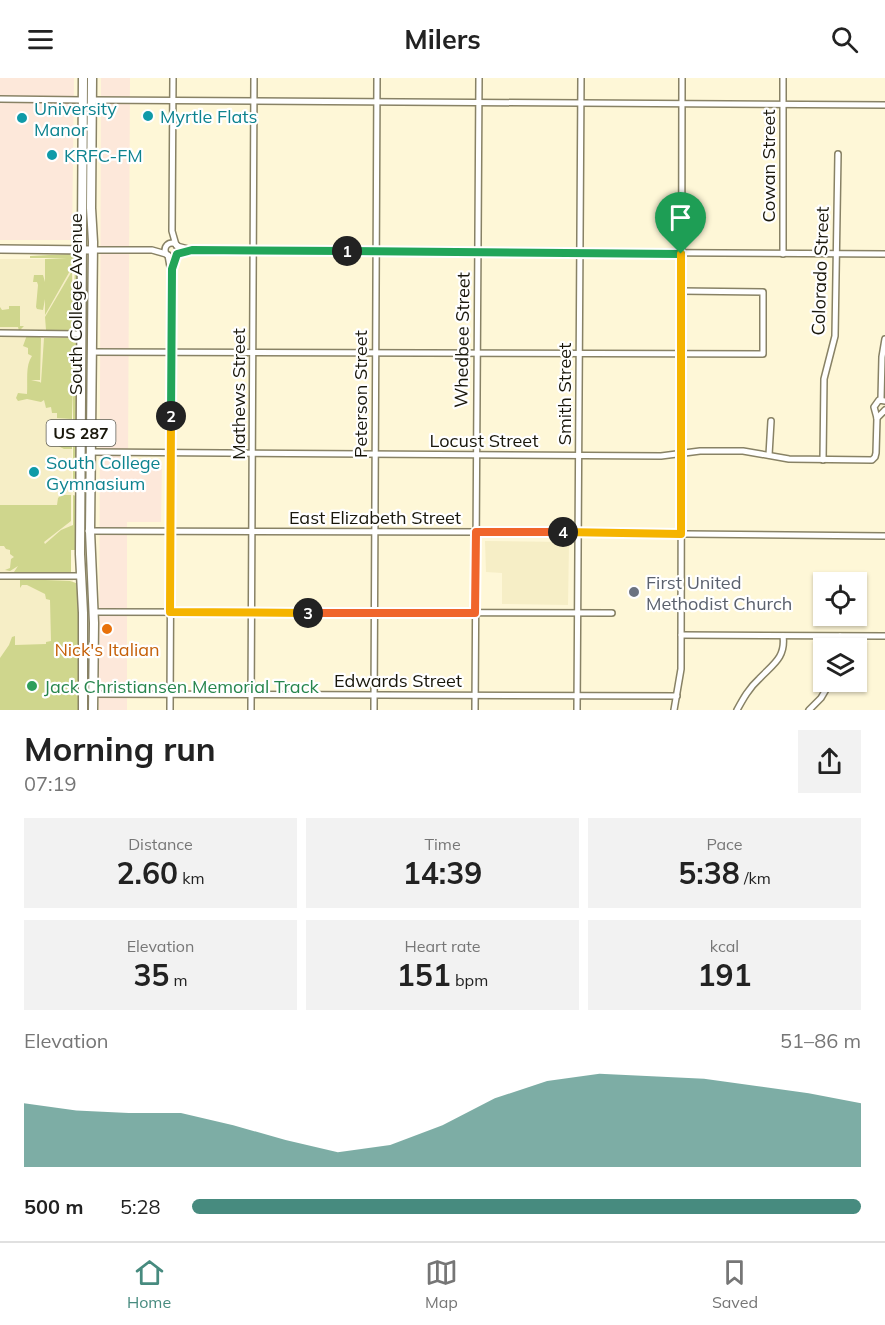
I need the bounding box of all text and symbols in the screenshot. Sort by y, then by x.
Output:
text: Milers [404,22,481,56]
icon: menu [24,23,57,56]
icon: search [828,23,861,56]
place label: University Manor [34,97,117,141]
place label: Myrtle Flats [160,105,258,128]
marker: Myrtle Flats [141,109,155,123]
street label: Cowan Street [757,109,780,223]
marker: University Manor [15,111,29,125]
place label: KRFC-FM [64,144,143,167]
marker: KRFC-FM [45,148,59,162]
pin [655,192,706,254]
icon: arrive [664,201,697,234]
street label: Colorado Street [806,206,834,336]
street label: South College Avenue [64,213,87,395]
pin: 1 [332,236,362,266]
text: 1 [342,241,352,261]
street label: Whedbee Street [449,272,475,408]
street label: Mathews Street [227,328,250,460]
street label: Peterson Street [349,330,372,458]
street label: Smith Street [553,343,576,445]
pin: 2 [156,401,186,431]
text: 2 [166,406,176,426]
road number: US 287 [46,420,116,446]
street label: Locust Street [430,429,538,452]
place label: South College Gymnasium [46,451,160,495]
marker: South College Gymnasium [27,465,41,479]
street label: East Elizabeth Street [289,506,461,529]
pin: 4 [548,517,578,547]
text: 4 [558,522,568,542]
place label: First United Methodist Church [646,571,792,615]
map controls [813,572,867,692]
button: locate [813,572,867,626]
marker: First United Methodist Church [627,585,641,599]
pin: 3 [293,598,323,628]
text: 3 [303,603,313,623]
marker: Nick's Italian [100,622,114,636]
place label: Nick's Italian [54,638,160,661]
button: layers [813,638,867,692]
street label: Edwards Street [334,669,462,692]
place label: Jack Christiansen Memorial Track [44,675,320,698]
marker: Jack Christiansen Memorial Track [25,679,39,693]
text: Morning run [24,728,216,769]
button: share [798,730,861,793]
text: 07:19 [24,771,77,796]
text: Distance [128,834,193,854]
text: Time [424,834,461,854]
text: Pace [706,834,743,854]
text: 2.60 [117,854,178,892]
text: 14:39 [403,854,482,892]
text: 5:38 [678,854,740,892]
text: km [178,868,204,888]
text: /km [740,868,771,888]
text: Elevation [127,936,194,956]
text: Heart rate [404,936,481,956]
text: kcal [710,936,739,956]
text: 35 [133,956,169,994]
text: 151 [397,956,451,994]
text: 191 [698,956,752,994]
text: m [169,970,188,990]
text: bpm [451,970,488,990]
text: Elevation [24,1028,109,1053]
text: 51–86 m [780,1028,861,1053]
text: 500 m [24,1194,83,1219]
text: 5:28 [120,1194,161,1219]
tab: Home [127,1256,171,1312]
tab: Map [425,1256,458,1312]
tab: Saved [712,1256,758,1312]

